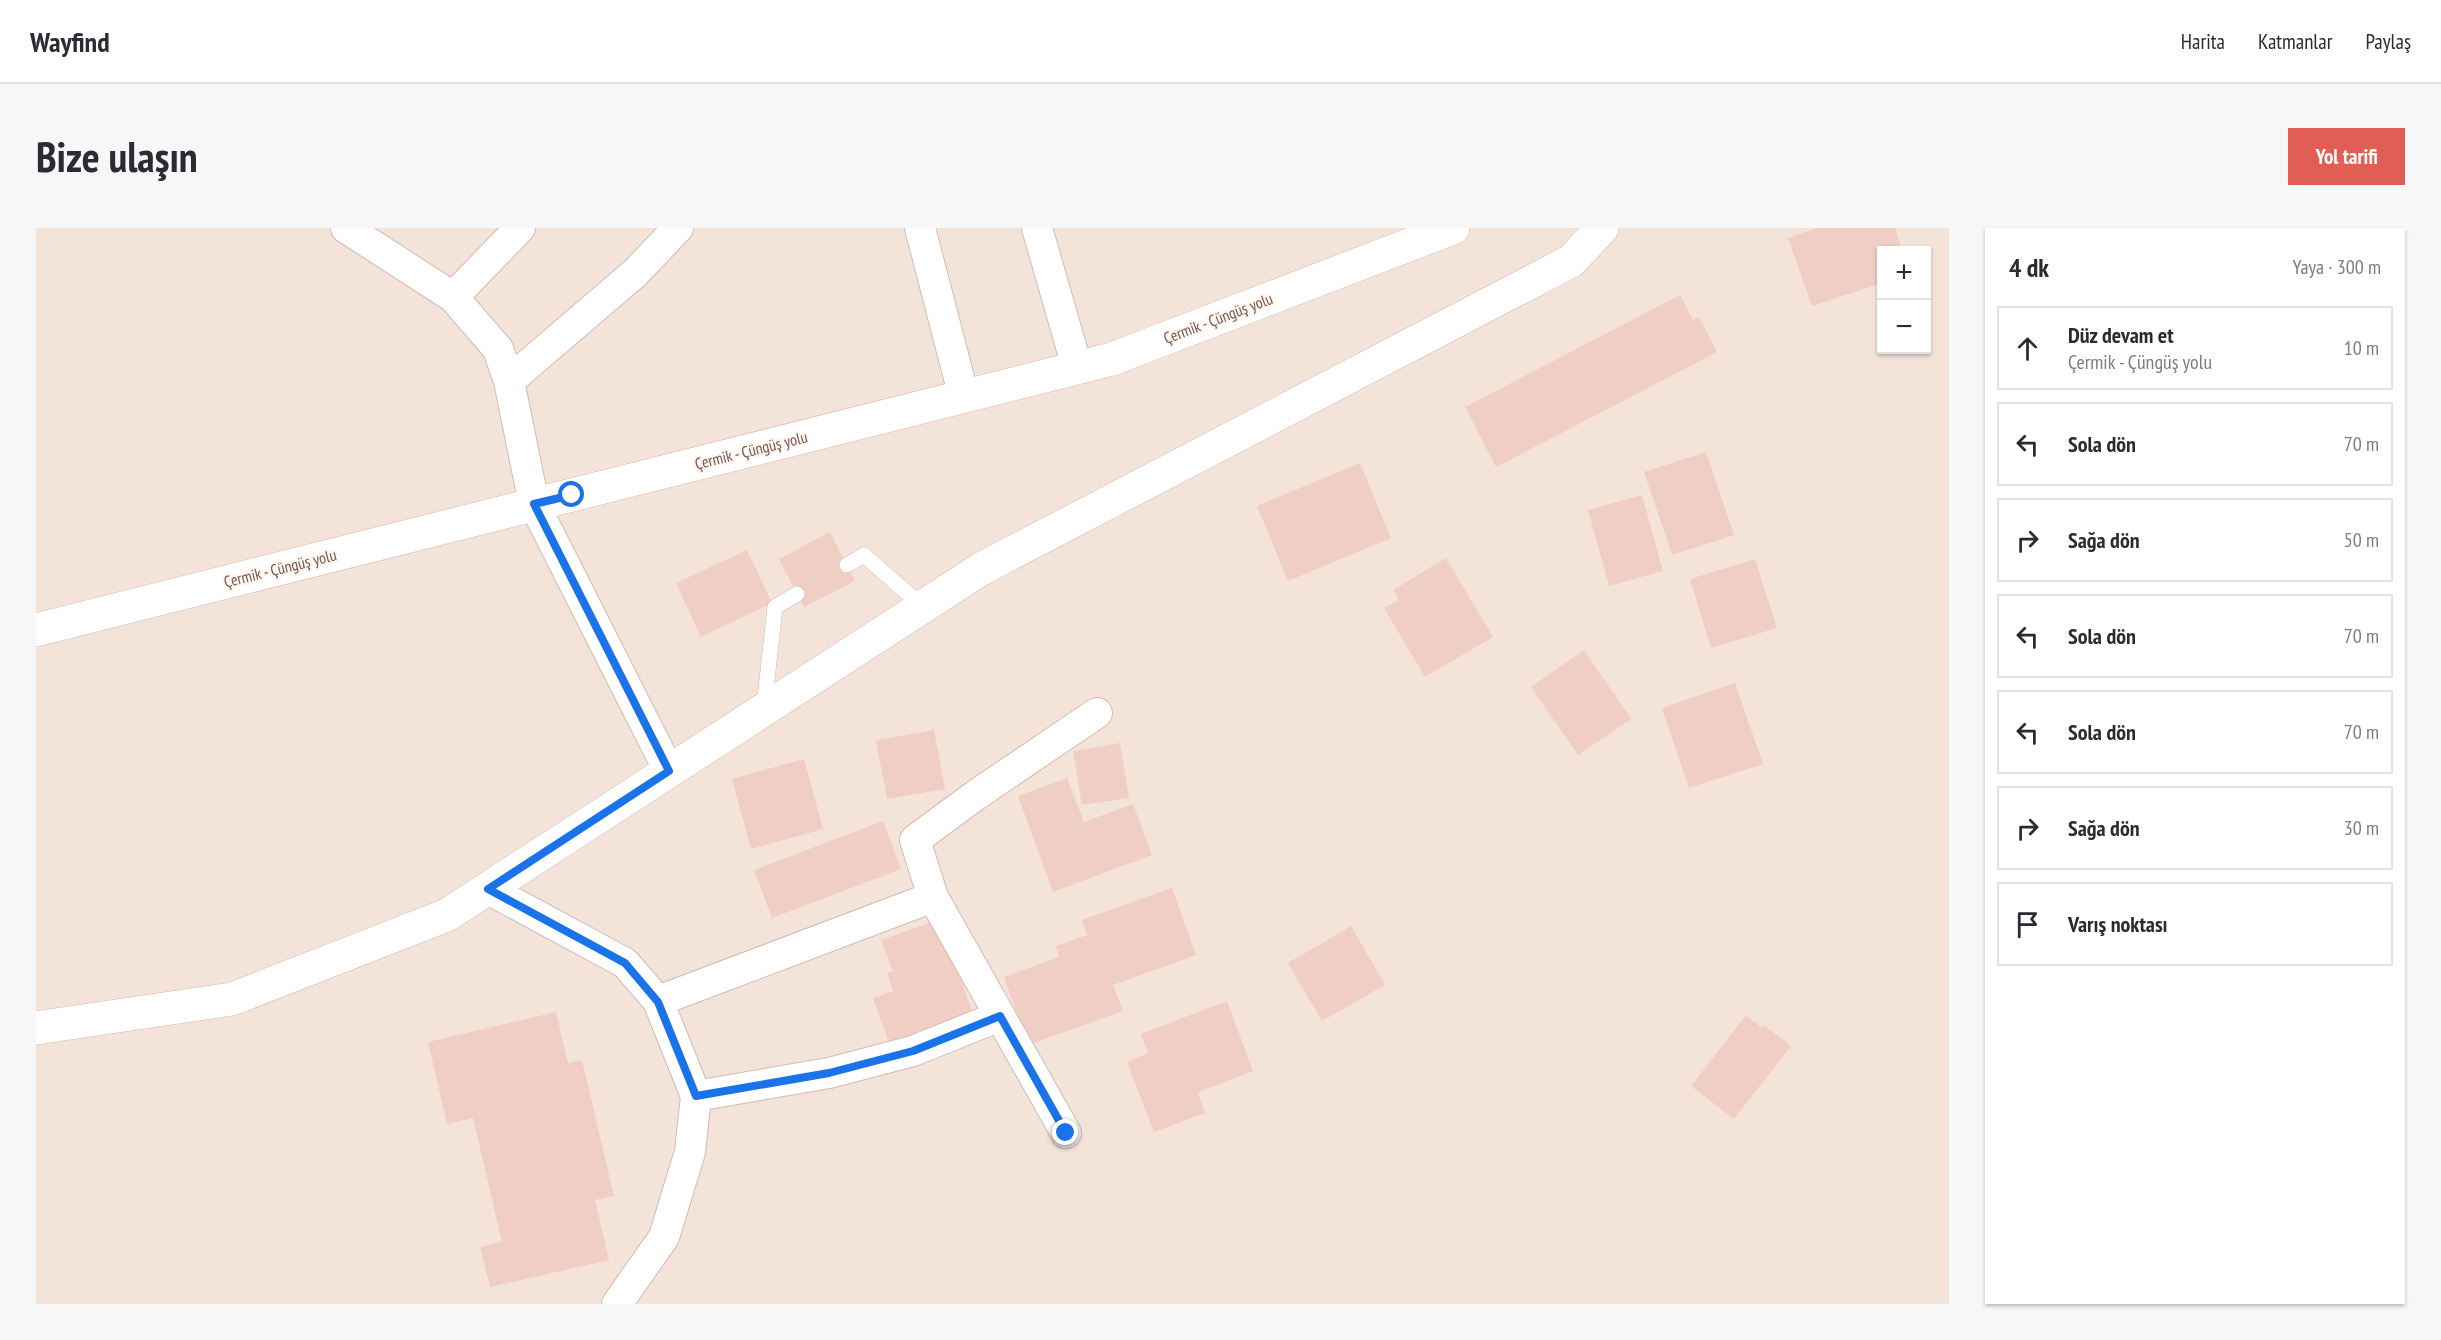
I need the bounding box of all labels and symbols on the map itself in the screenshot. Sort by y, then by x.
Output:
street label: Çermik - Çüngüş yolu [1161,288,1275,348]
street label: Çermik - Çüngüş yolu [693,426,809,474]
route start [558,481,584,507]
street label: Çermik - Çüngüş yolu [222,544,338,592]
route end [1052,1119,1078,1145]

